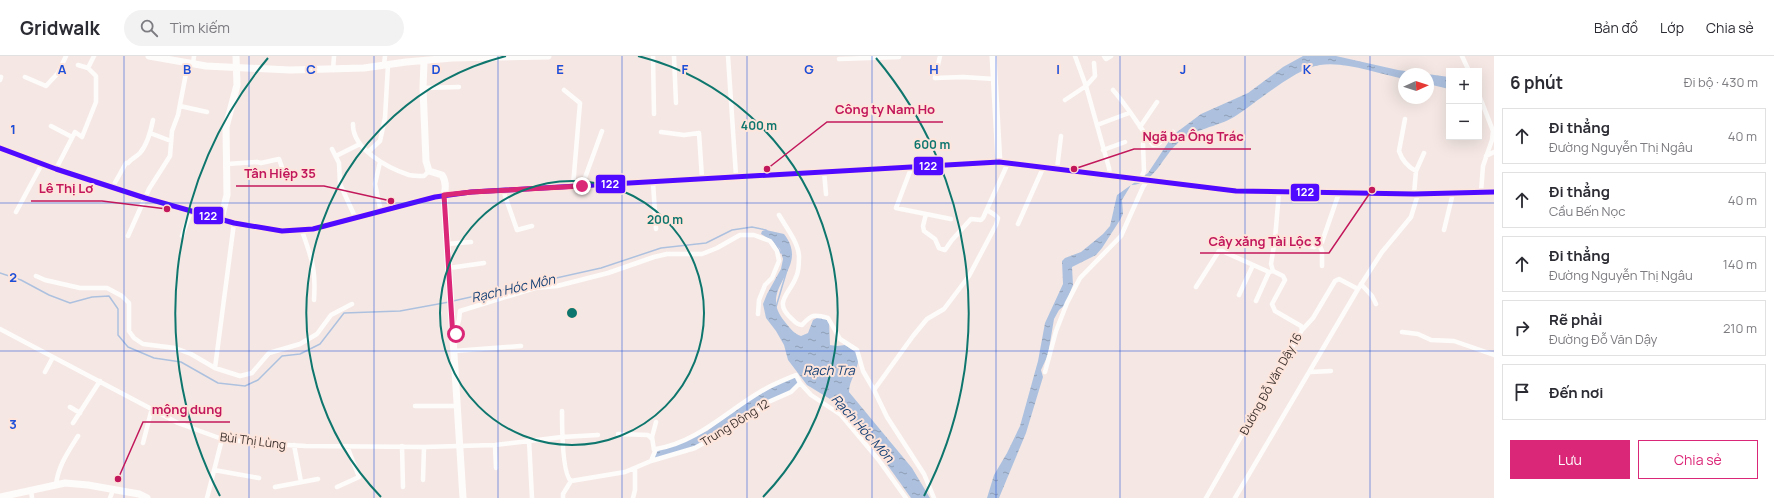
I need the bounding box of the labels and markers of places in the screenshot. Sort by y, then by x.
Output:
callout: Công ty Nam Ho [827,97,943,122]
callout: Ngã ba Ông Trác [1134,124,1251,149]
callout: Tân Hiệp 35 [236,161,324,186]
callout: Lê Thị Lơ [31,176,102,201]
callout: Cây xăng Tài Lộc 3 [1200,228,1329,253]
centre of rings [565,306,579,320]
callout: mộng dung [143,397,230,422]

